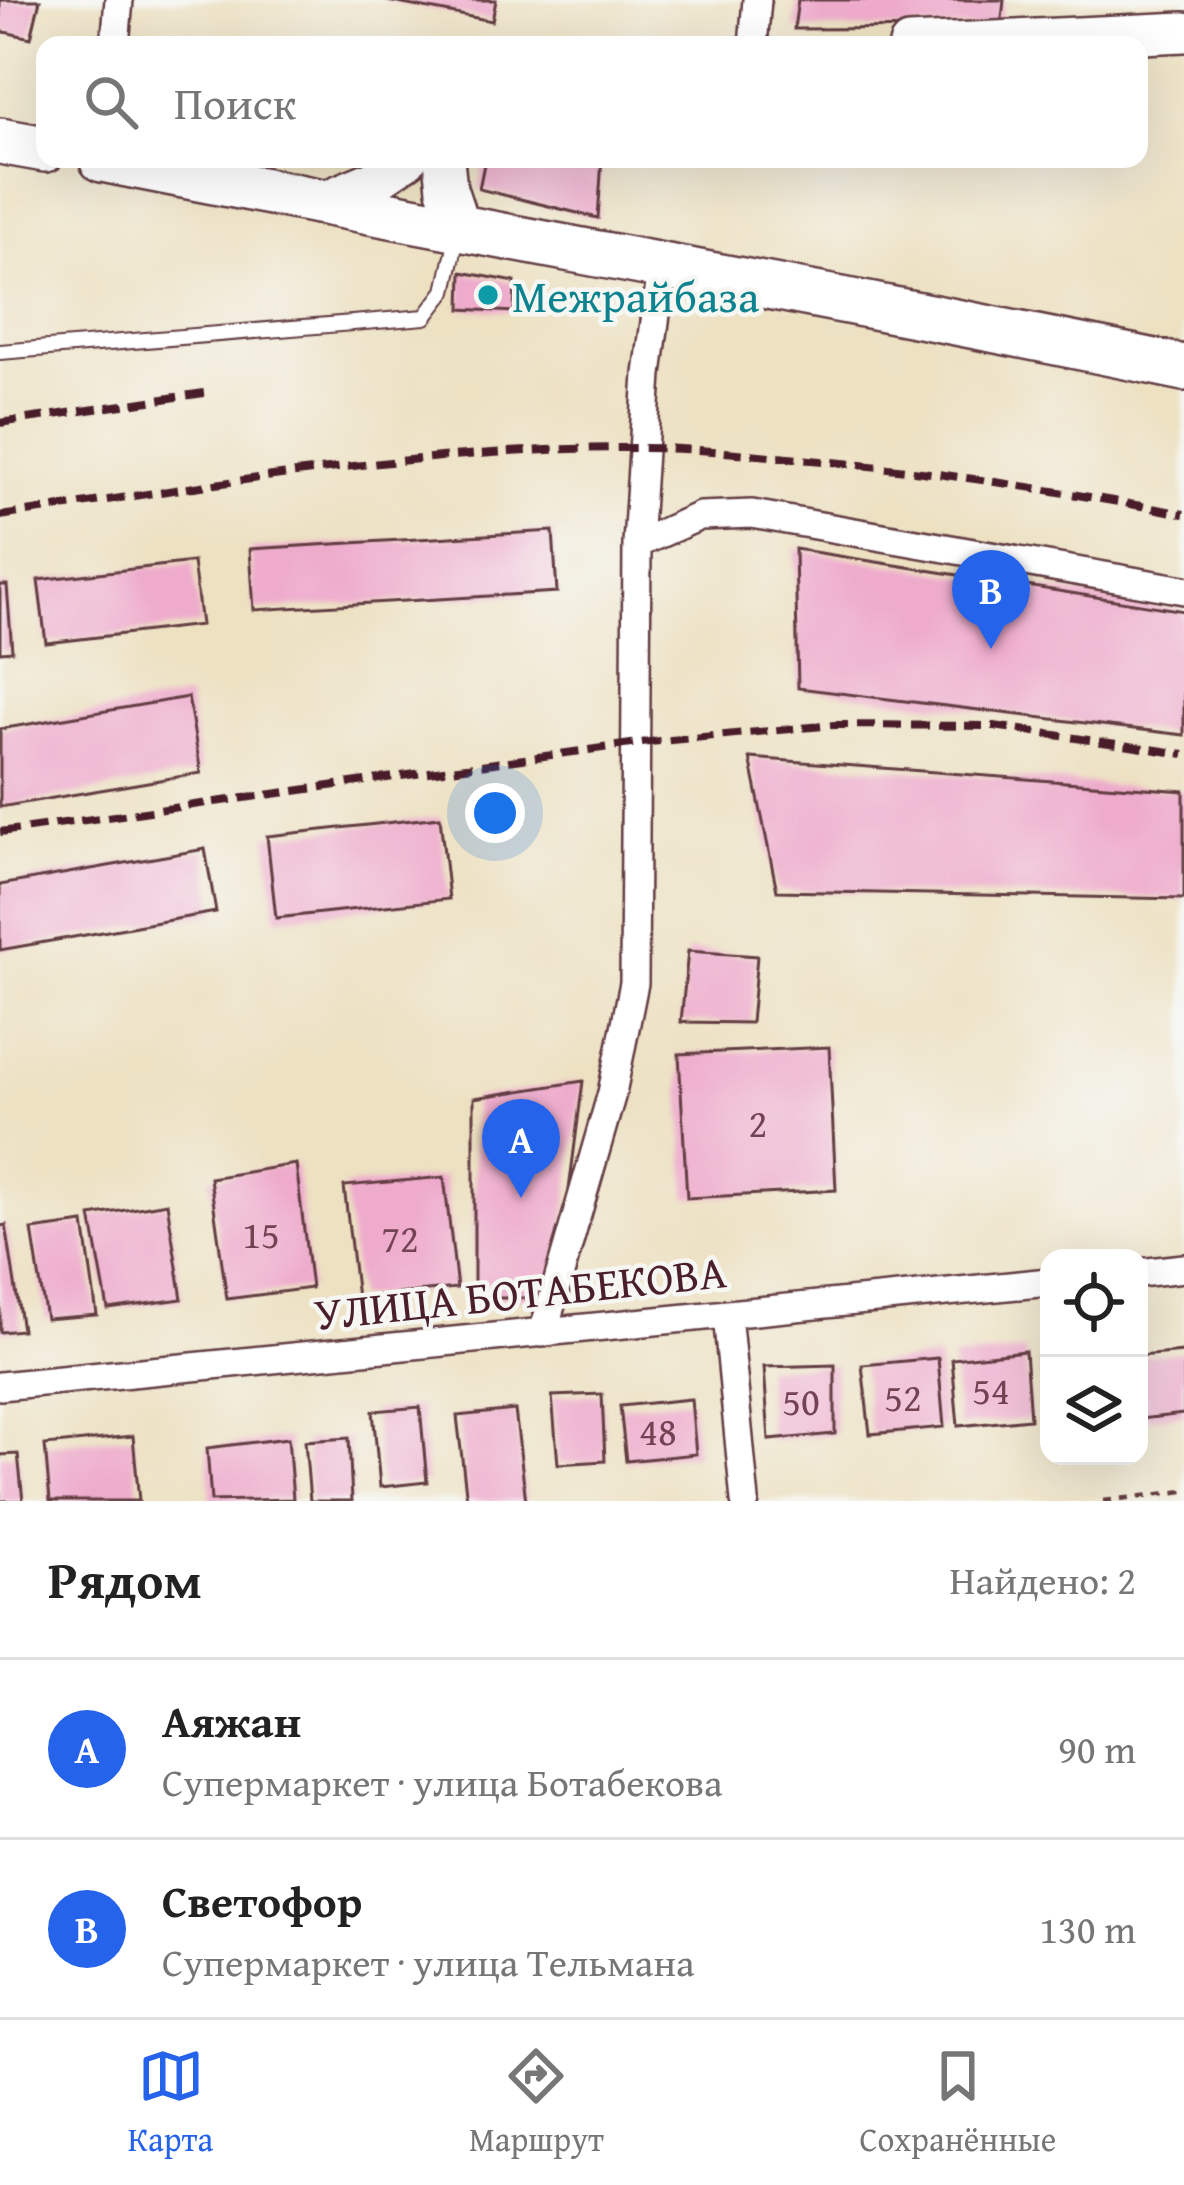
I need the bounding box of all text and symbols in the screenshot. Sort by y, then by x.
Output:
search box [36,36,1148,168]
icon: search [78,69,144,135]
text: Поиск [174,70,296,135]
place label: Межрайбаза [512,263,760,328]
marker: Межрайбаза [475,282,501,308]
pin: B [952,550,1030,649]
your location [465,783,525,843]
house number: 2 [749,1094,767,1151]
pin: A [482,1099,560,1198]
house number: 15 [242,1205,280,1262]
house number: 72 [381,1209,419,1266]
street label: УЛИЦА БОТАБЕКОВА [311,1238,729,1346]
map controls [1040,1249,1148,1465]
button: locate [1040,1249,1148,1357]
button: layers [1040,1357,1148,1465]
house number: 54 [972,1361,1010,1418]
house number: 52 [884,1368,922,1425]
house number: 50 [782,1372,820,1429]
house number: 48 [639,1402,677,1459]
text: Рядом [48,1542,202,1617]
text: Найдено: 2 [949,1551,1136,1608]
text: Аяжан [162,1688,301,1753]
text: A [75,1720,99,1777]
text: 90 m [1058,1720,1136,1777]
text: Супермаркет · улица Ботабекова [162,1753,723,1810]
text: Светофор [162,1868,362,1933]
text: B [75,1900,99,1957]
text: 130 m [1039,1900,1136,1957]
text: Супермаркет · улица Тельмана [162,1933,695,1990]
tab: Карта [128,2043,213,2163]
tab: Маршрут [469,2043,604,2163]
tab: Сохранённые [860,2043,1056,2163]

